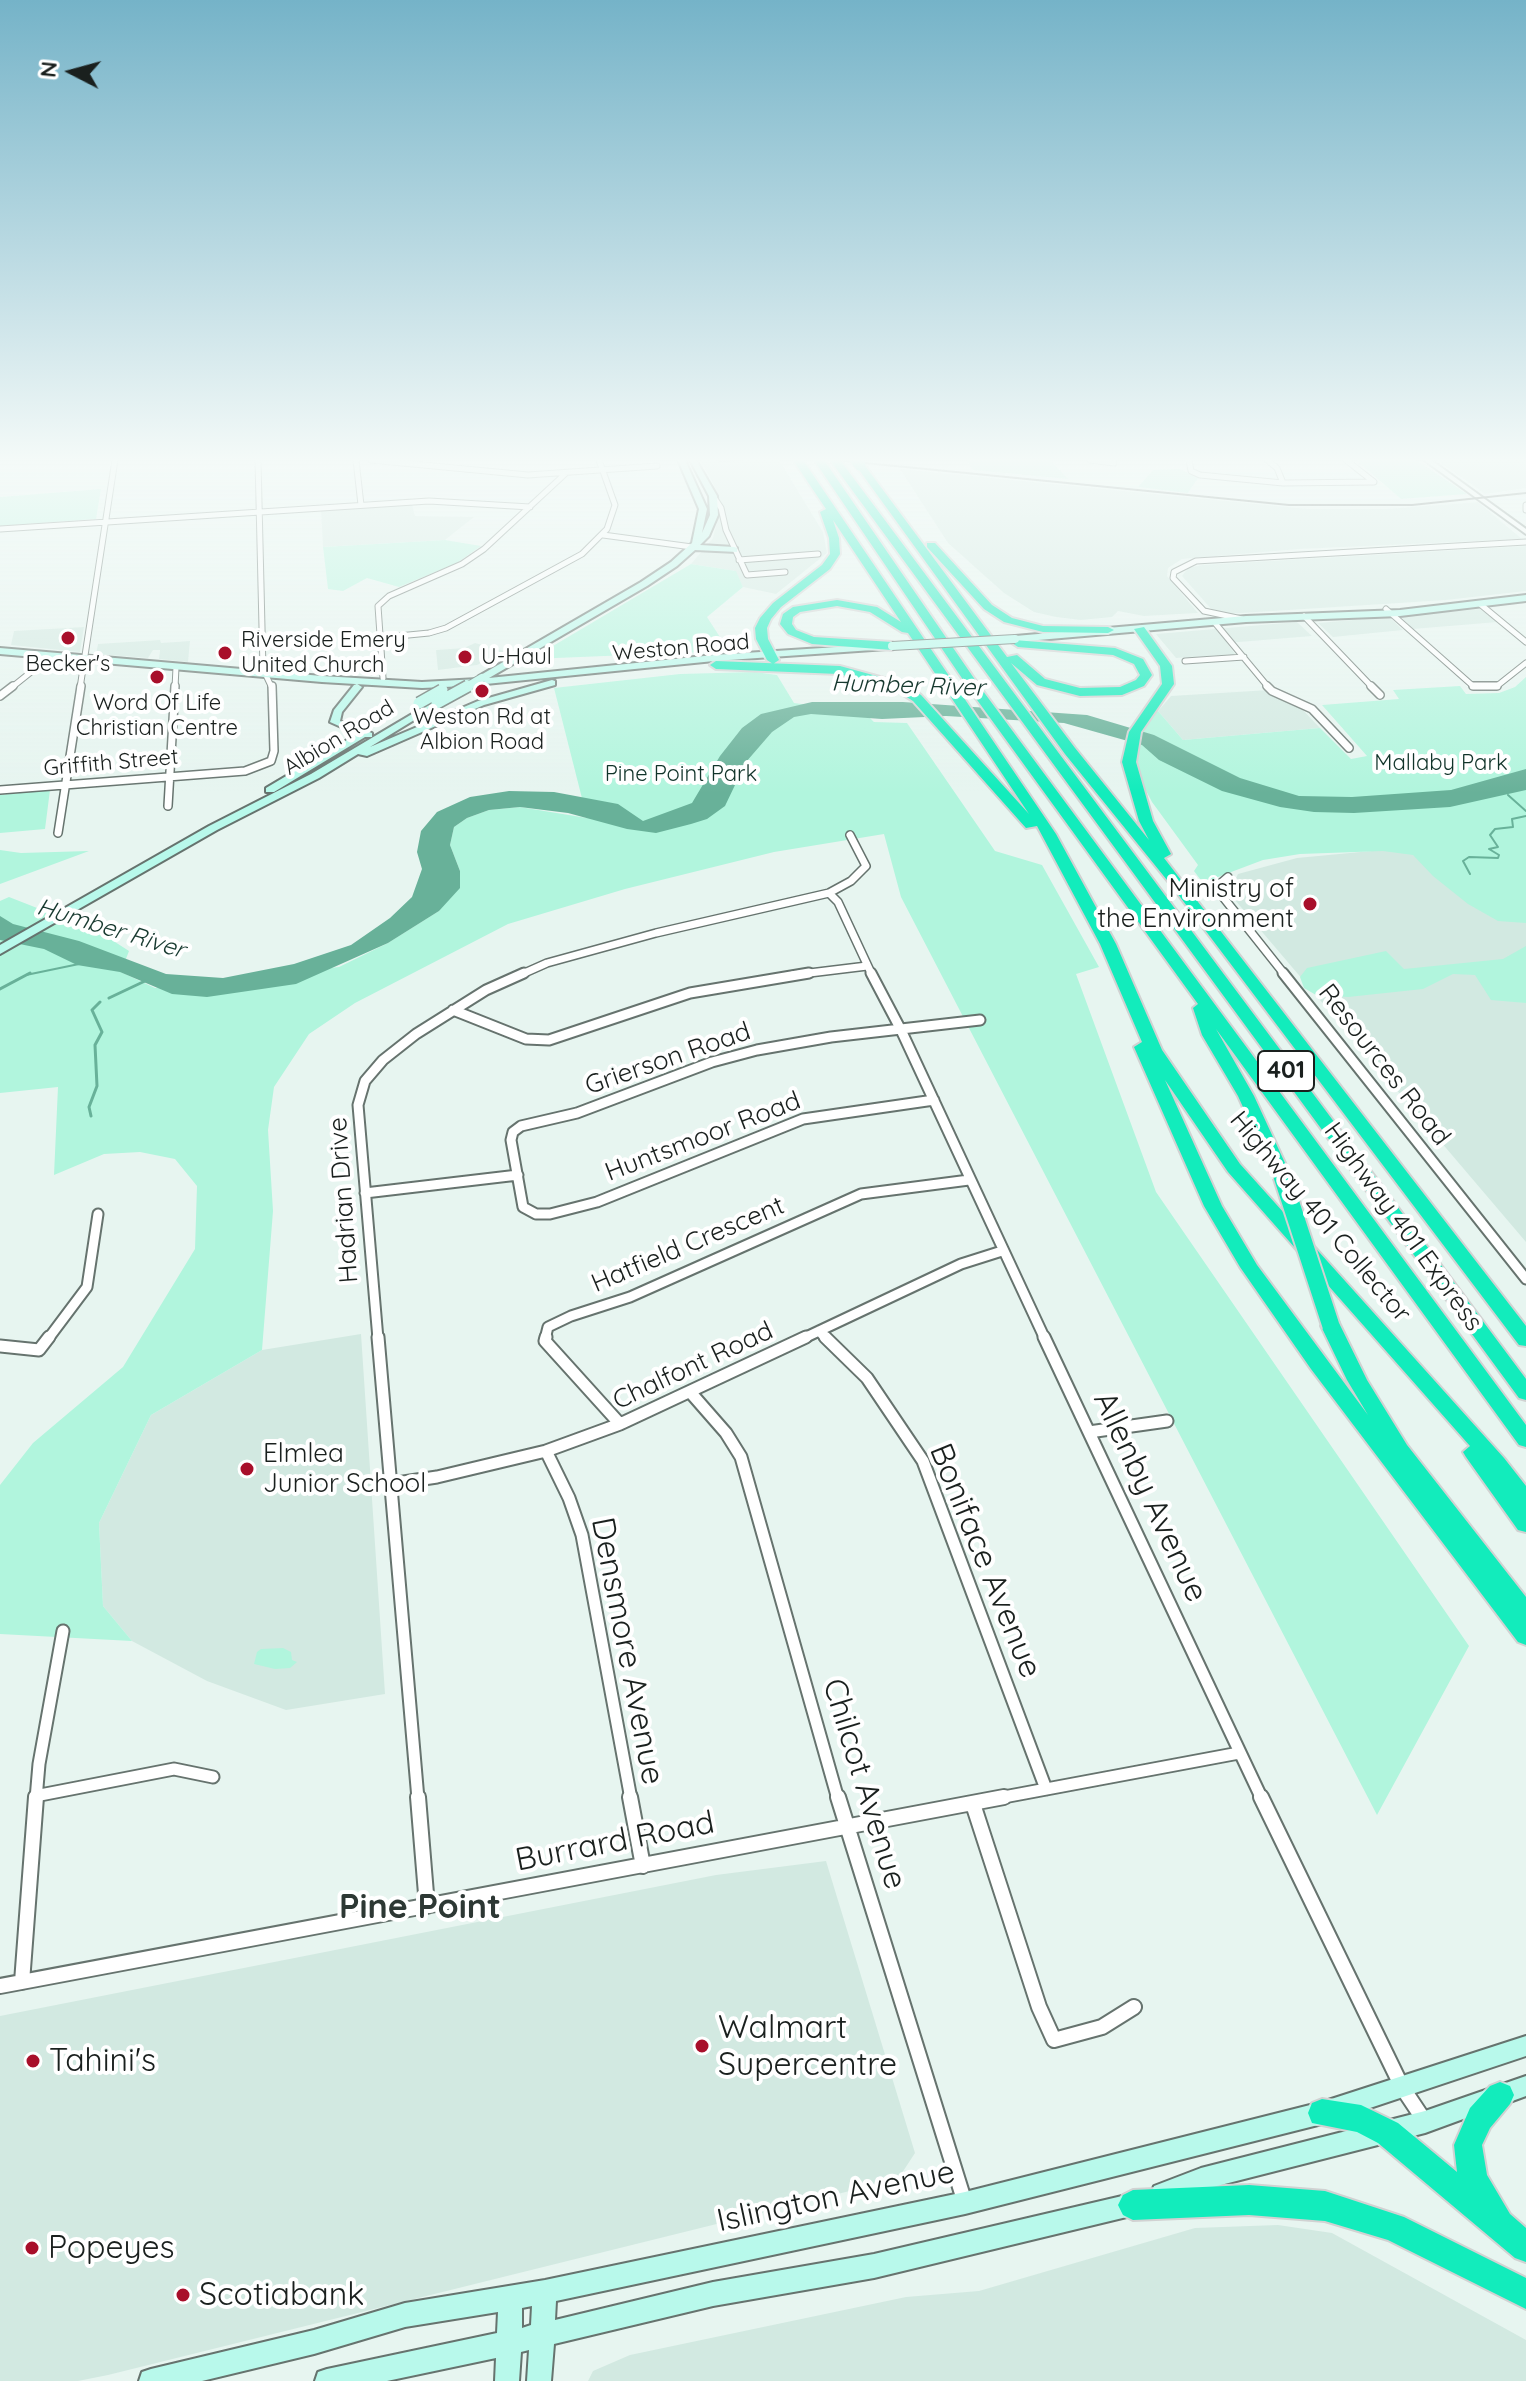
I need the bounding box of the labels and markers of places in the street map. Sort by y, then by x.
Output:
place label: Riverside Emery United Church [241,627,406,678]
marker: Becker's [59,629,77,647]
marker: Riverside Emery United Church [216,644,234,662]
place label: U-Haul [481,644,552,670]
marker: U-Haul [456,648,474,666]
place label: Becker's [26,651,110,677]
marker: Word Of Life Christian Centre [148,668,166,686]
marker: Weston Rd at Albion Road [473,682,491,700]
place label: Word Of Life Christian Centre [76,690,238,742]
place label: Weston Rd at Albion Road [413,704,551,756]
place label: Ministry of the Environment [1097,873,1294,934]
marker: Ministry of the Environment [1301,895,1319,913]
place label: Elmlea Junior School [263,1438,426,1500]
marker: Elmlea Junior School [238,1460,256,1478]
place label: Walmart Supercentre [718,2009,897,2084]
marker: Walmart Supercentre [693,2037,711,2055]
place label: Tahini's [49,2042,156,2080]
marker: Tahini's [24,2052,42,2070]
place label: Popeyes [48,2229,174,2267]
marker: Popeyes [23,2239,41,2257]
place label: Scotiabank [199,2276,364,2314]
marker: Scotiabank [174,2286,192,2304]

